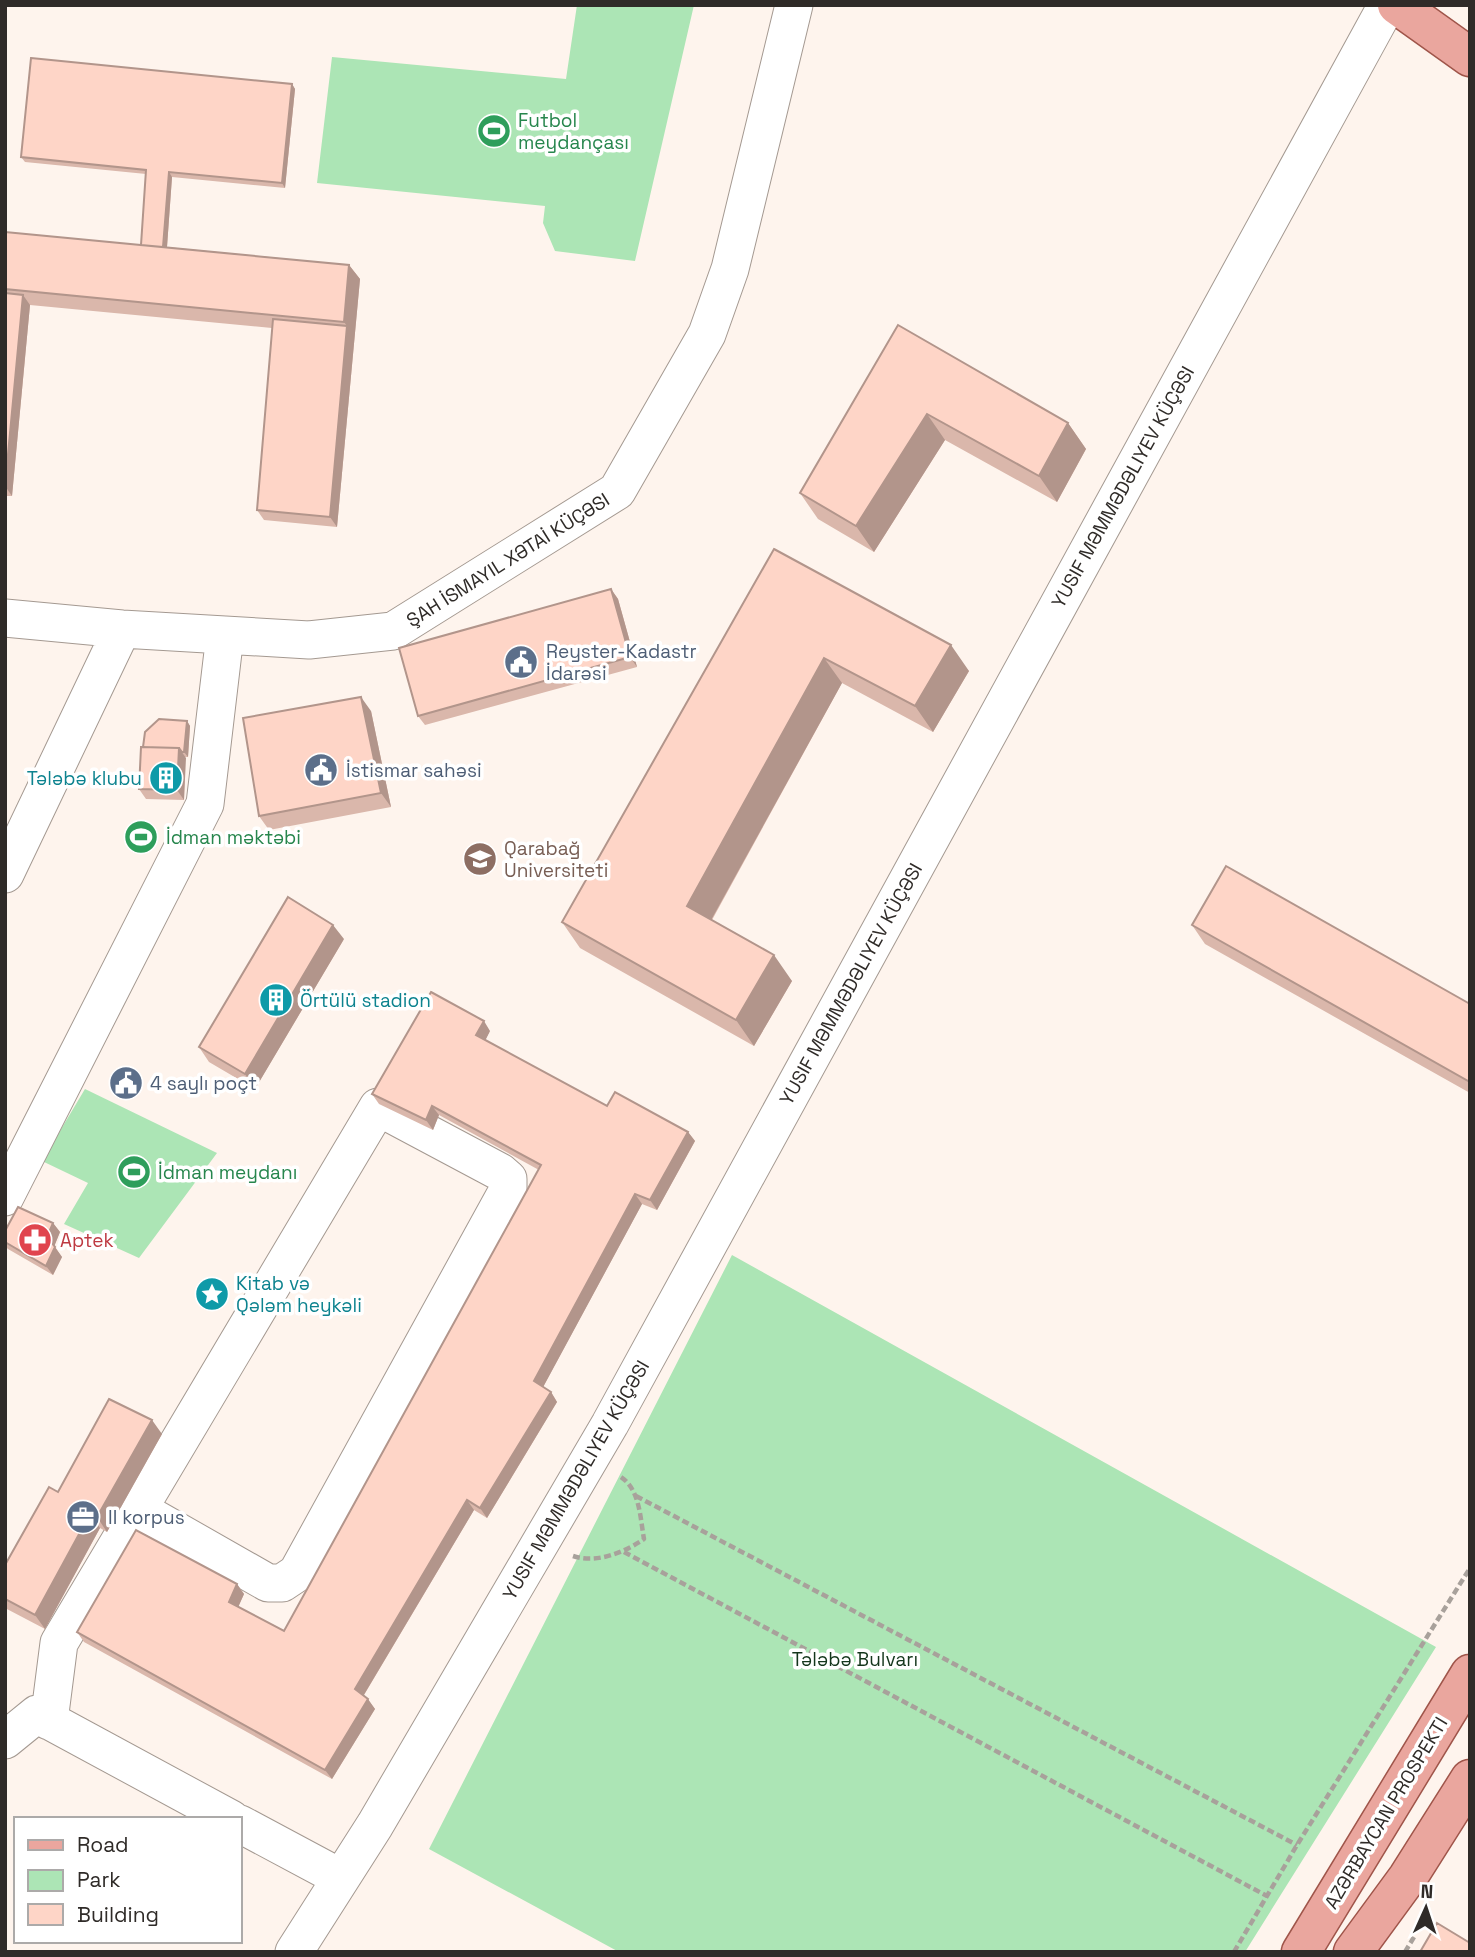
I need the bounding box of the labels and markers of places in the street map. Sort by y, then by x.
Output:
place label: Futbol meydançası [518,108,629,155]
sports icon: Futbol meydançası [475,112,513,150]
place label: Reyster-Kadastr İdarəsi [546,639,697,686]
public building icon: Reyster-Kadastr İdarəsi [502,643,540,681]
public building icon: İstismar sahəsi [302,751,340,789]
place label: İstismar sahəsi [346,758,482,783]
building icon: Tələbə klubu [147,759,185,797]
place label: Tələbə klubu [27,766,142,791]
sports icon: İdman məktəbi [122,818,160,856]
place label: İdman məktəbi [166,825,301,850]
place label: Qarabağ Universiteti [504,836,608,883]
school or university icon: Qarabağ Universiteti [461,840,499,878]
building icon: Örtülü stadion [257,981,295,1019]
place label: Örtülü stadion [300,988,431,1013]
public building icon: 4 saylı poçt [107,1064,145,1102]
place label: 4 saylı poçt [150,1071,257,1096]
sports icon: İdman meydanı [115,1153,153,1191]
place label: İdman meydanı [158,1160,297,1185]
pharmacy icon: Aptek [16,1221,54,1259]
place label: Aptek [60,1228,114,1253]
place label: Kitab və Qələm heykəli [236,1271,362,1318]
place icon: Kitab və Qələm heykəli [193,1275,231,1313]
office icon: II korpus [64,1498,102,1536]
place label: II korpus [108,1505,185,1530]

